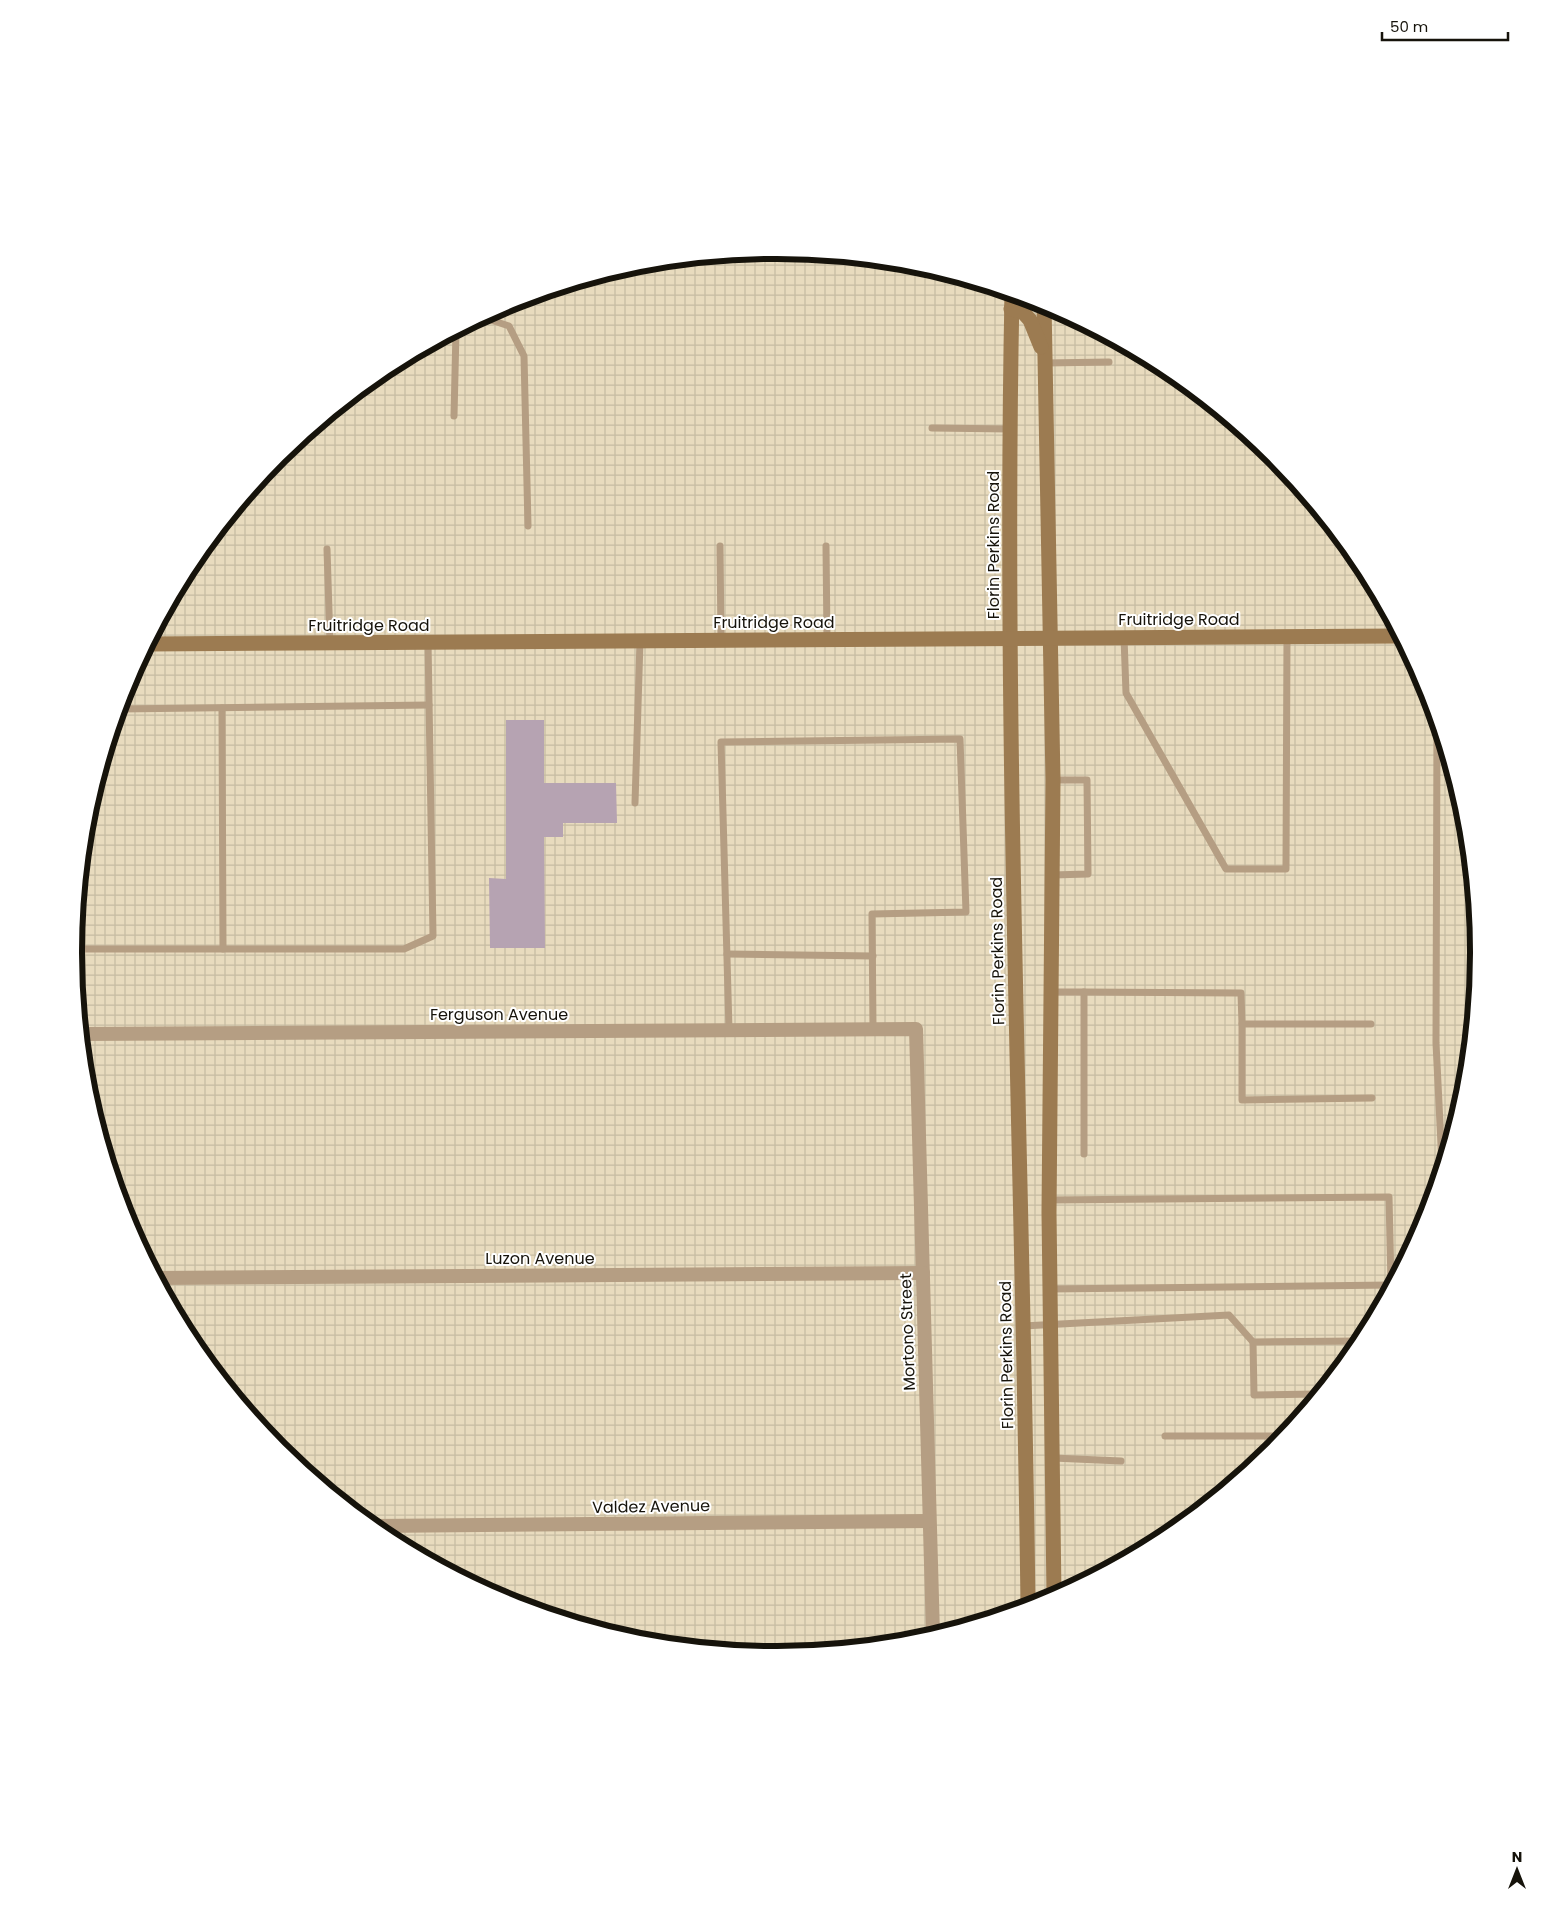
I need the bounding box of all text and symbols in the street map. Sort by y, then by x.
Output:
scale bar [1382,10,1508,42]
text: 50 m [1390,16,1428,37]
street label: Florin Perkins Road [982,471,1005,619]
street label: Fruitridge Road [1118,608,1240,631]
street label: Fruitridge Road [713,611,835,634]
street label: Fruitridge Road [308,614,430,637]
street label: Florin Perkins Road [985,877,1010,1025]
street label: Ferguson Avenue [430,1003,568,1026]
street label: Luzon Avenue [485,1247,595,1270]
street label: Mortono Street [894,1273,921,1391]
street label: Florin Perkins Road [994,1281,1019,1429]
street label: Valdez Avenue [592,1494,710,1519]
north arrow [1492,1845,1542,1895]
text: N [1512,1847,1522,1867]

